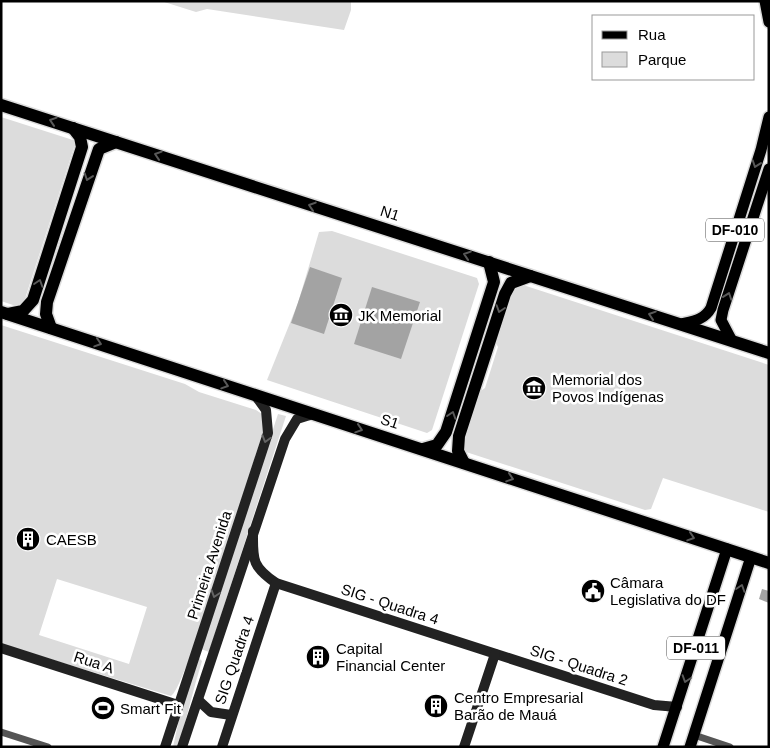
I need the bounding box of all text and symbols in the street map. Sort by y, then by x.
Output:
legend [592,15,755,80]
text: Rua [638,26,666,43]
text: Parque [638,51,686,68]
one-way arrow [49,117,57,127]
one-way arrow [154,151,163,161]
one-way arrow [752,159,762,168]
one-way arrow [84,173,94,181]
one-way arrow [309,201,317,211]
street label: N1 [378,202,402,224]
road number: DF-010 [706,218,764,242]
one-way arrow [463,251,472,261]
one-way arrow [33,280,43,288]
one-way arrow [722,292,732,301]
museum icon: JK Memorial [328,302,354,328]
one-way arrow [496,304,506,313]
place label: JK Memorial [358,307,441,324]
one-way arrow [649,311,657,321]
one-way arrow [93,338,101,348]
place label: Memorial dos Povos Indígenas [552,371,664,405]
museum icon: Memorial dos Povos Indígenas [521,375,547,401]
one-way arrow [220,379,228,389]
street label: S1 [379,410,401,432]
one-way arrow [446,411,456,420]
one-way arrow [355,423,363,433]
one-way arrow [261,435,272,444]
one-way arrow [505,472,514,482]
street label: Primeira Avenida [183,508,235,621]
building icon: CAESB [15,526,41,552]
place label: CAESB [46,531,97,548]
one-way arrow [686,531,694,541]
place label: Câmara Legislativa do DF [610,574,726,608]
public building icon: Câmara Legislativa do DF [580,578,606,604]
street label: SIG - Quadra 4 [339,580,441,628]
one-way arrow [735,585,745,593]
one-way arrow [211,589,221,598]
street label: SIG Quadra 4 [211,613,257,707]
road number: DF-011 [667,636,725,660]
place label: Capital Financial Center [336,640,445,674]
street label: SIG - Quadra 2 [528,641,630,689]
building icon: Capital Financial Center [305,644,331,670]
street label: Rua A [72,648,116,676]
one-way arrow [681,674,691,682]
place label: Centro Empresarial Barão de Mauá [454,689,583,723]
building icon: Centro Empresarial Barão de Mauá [423,693,449,719]
sports icon: Smart Fit [90,695,116,721]
place label: Smart Fit [120,700,182,717]

